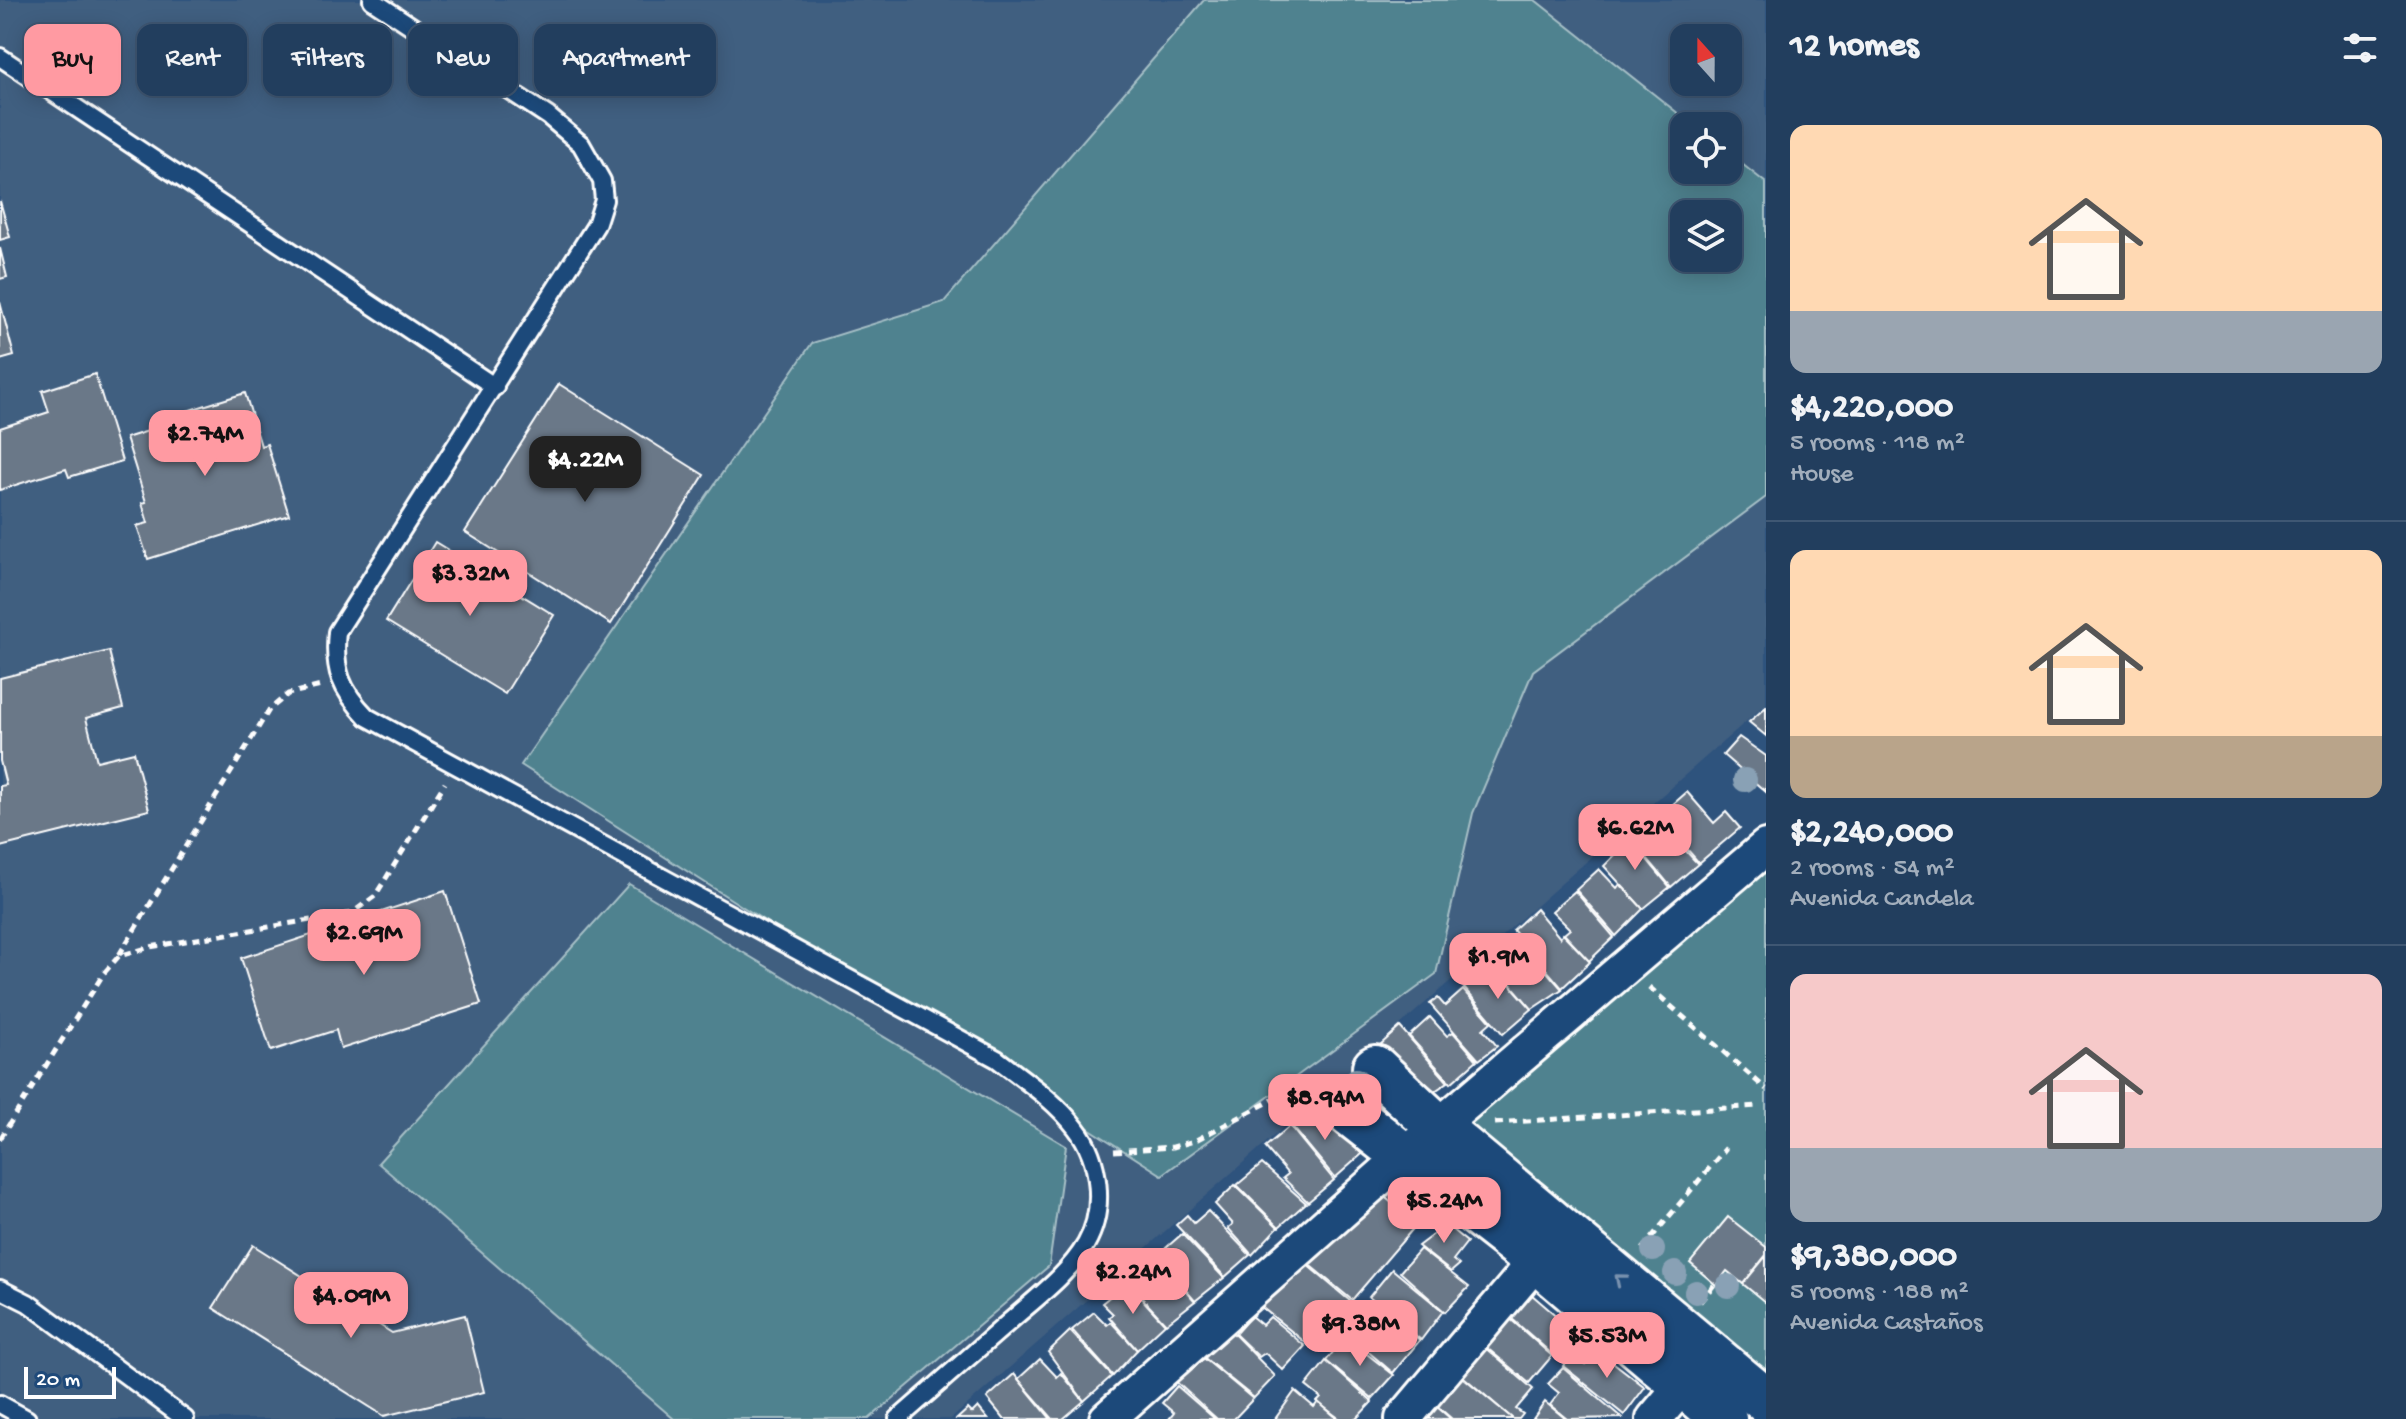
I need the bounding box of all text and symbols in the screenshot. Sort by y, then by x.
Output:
chip: Buy [24,24,121,96]
chip: Rent [137,24,247,96]
chip: Filters [263,24,392,96]
chip: New [408,24,518,96]
chip: Apartment [534,24,716,96]
north arrow [1670,24,1742,96]
map controls [1670,24,1742,272]
icon: filters [2338,26,2382,70]
text: 12 homes [1790,28,1919,68]
button: locate [1670,112,1742,184]
icon: home [2014,177,2158,321]
button: layers [1670,200,1742,272]
text: $4,220,000 [1790,389,1953,429]
pin: $2.74M [140,410,270,478]
text: $2.74M [167,420,243,451]
text: 5 rooms · 118 m² [1790,429,1965,460]
pin: $4.22M [520,436,650,504]
text: $4.22M [547,446,623,477]
text: House [1790,460,1854,491]
pin: $3.32M [405,550,535,618]
text: $3.32M [431,560,509,591]
icon: home [2014,602,2158,746]
pin: $6.62M [1570,804,1700,872]
text: $6.62M [1597,814,1673,845]
text: $2,240,000 [1790,814,1953,854]
text: 2 rooms · 54 m² [1790,854,1955,885]
text: Avenida Candela [1790,885,1974,916]
pin: $2.69M [299,909,429,977]
text: $2.69M [326,919,402,950]
pin: $1.9M [1442,933,1554,1001]
text: $1.9M [1467,943,1529,974]
icon: home [2014,1026,2158,1170]
pin: $8.94M [1260,1074,1390,1142]
text: $8.94M [1286,1084,1364,1115]
pin: $5.24M [1379,1177,1509,1245]
text: $5.24M [1406,1187,1482,1218]
text: $9,380,000 [1790,1238,1957,1278]
pin: $2.24M [1068,1248,1198,1316]
text: $2.24M [1095,1258,1171,1289]
pin: $4.09M [286,1272,416,1340]
one-way arrow [1615,1274,1630,1289]
text: 5 rooms · 188 m² [1790,1278,1968,1309]
text: $4.09M [312,1282,390,1313]
pin: $9.38M [1295,1300,1425,1368]
text: Avenida Castaños [1790,1309,1983,1340]
text: $9.38M [1321,1310,1399,1341]
pin: $5.53M [1542,1312,1672,1380]
text: $5.53M [1568,1322,1646,1353]
scale bar [24,1363,116,1399]
text: 20 m [36,1368,80,1394]

